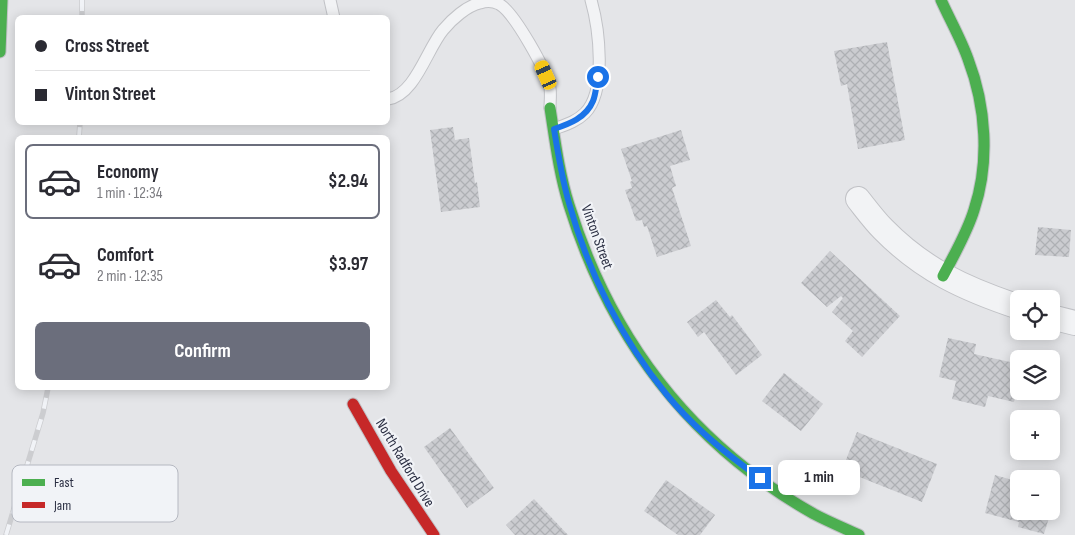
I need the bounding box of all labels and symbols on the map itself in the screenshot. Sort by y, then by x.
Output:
car [533,58,558,92]
route start [587,66,609,88]
street label: Vinton Street [577,202,618,272]
street label: North Radford Drive [371,415,439,511]
callout: 1 min [778,460,860,496]
legend [12,465,178,522]
route end [749,467,771,489]
text: Fast [54,474,74,491]
text: Jam [53,497,71,514]

